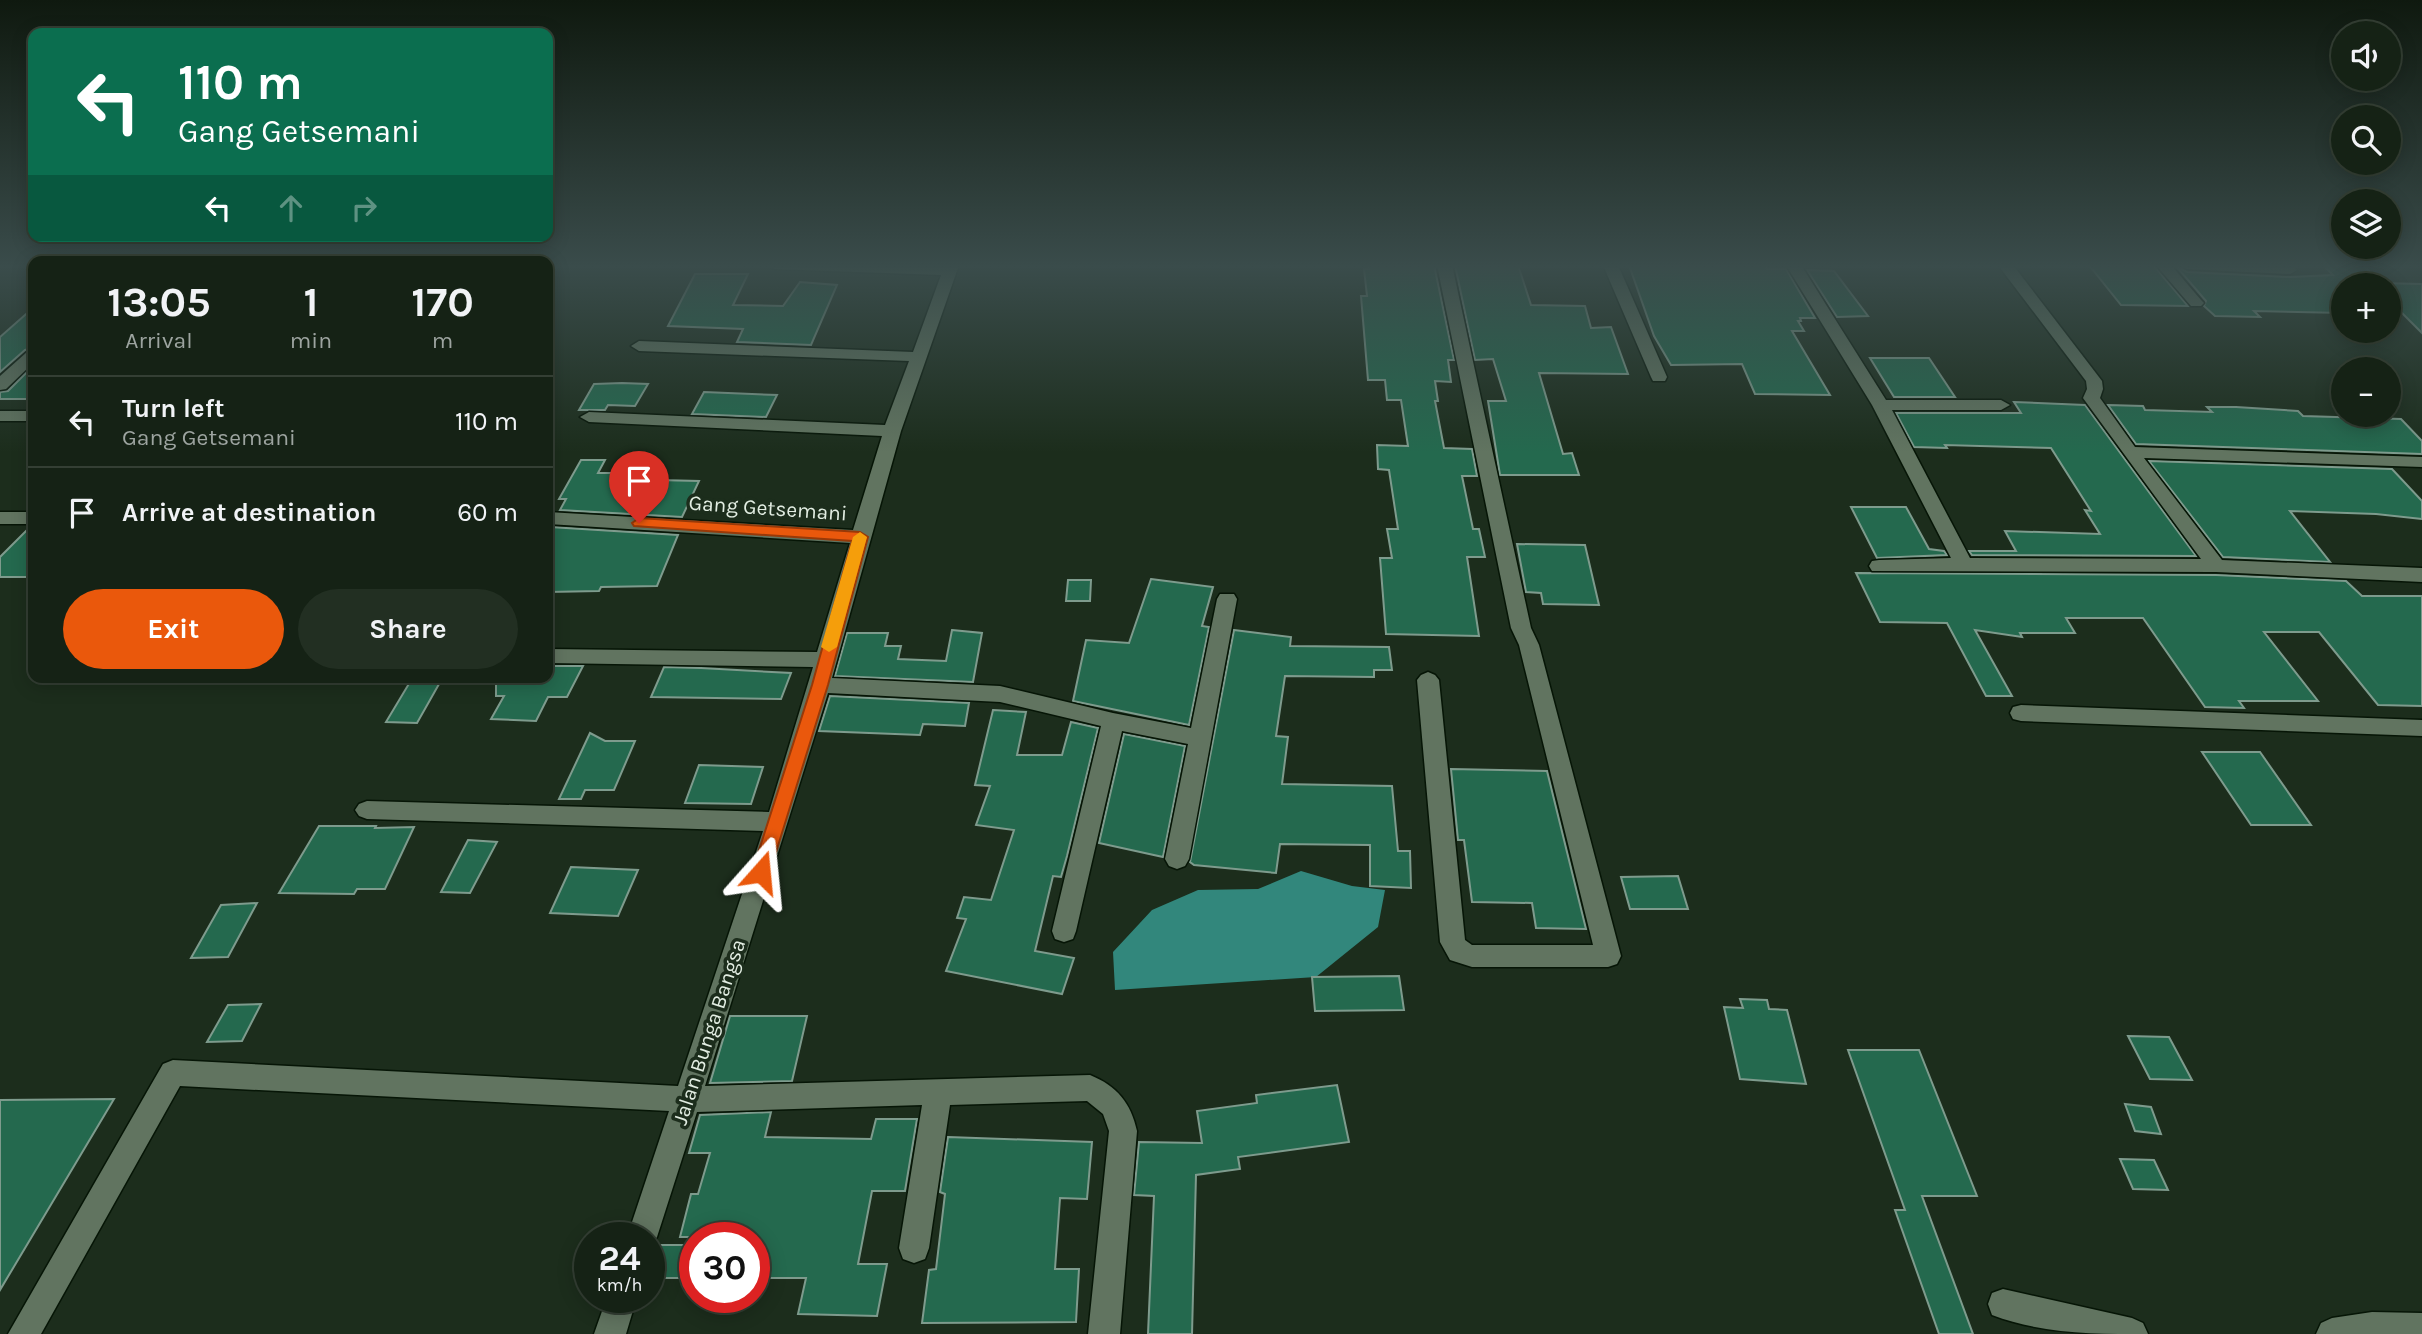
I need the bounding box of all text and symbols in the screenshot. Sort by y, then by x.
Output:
map controls [2331,21,2401,427]
button: sound [2331,21,2401,91]
text: 110 m [178,54,303,111]
icon: left [63,56,154,147]
button: search [2331,105,2401,175]
text: Gang Getsemani [178,113,420,150]
icon: left [199,189,237,227]
icon: ahead [272,189,310,227]
icon: right [345,189,383,227]
button: layers [2331,189,2401,259]
button: + [2331,273,2401,343]
text: 13:05 [107,277,211,327]
text: 1 [303,277,318,327]
text: 170 [411,277,474,327]
text: Arrival [125,327,193,354]
text: min [290,327,332,354]
text: m [432,327,453,354]
button: − [2331,357,2401,427]
text: Turn left [122,393,224,424]
icon: left [63,403,101,441]
text: 110 m [455,406,518,437]
text: Gang Getsemani [122,424,296,451]
pin [609,451,669,523]
icon: arrive [620,462,658,500]
street label: Gang Getsemani [688,490,848,526]
icon: arrive [63,494,101,532]
text: Arrive at destination [122,497,376,528]
text: 60 m [457,497,518,528]
button: Exit [63,589,284,669]
button: Share [298,589,518,669]
position arrow [724,835,798,909]
street label: Jalan Bunga Bangsa [668,936,750,1128]
speed limit sign: 30 [679,1222,770,1313]
text: 24 [599,1238,641,1279]
text: km/h [597,1274,642,1296]

